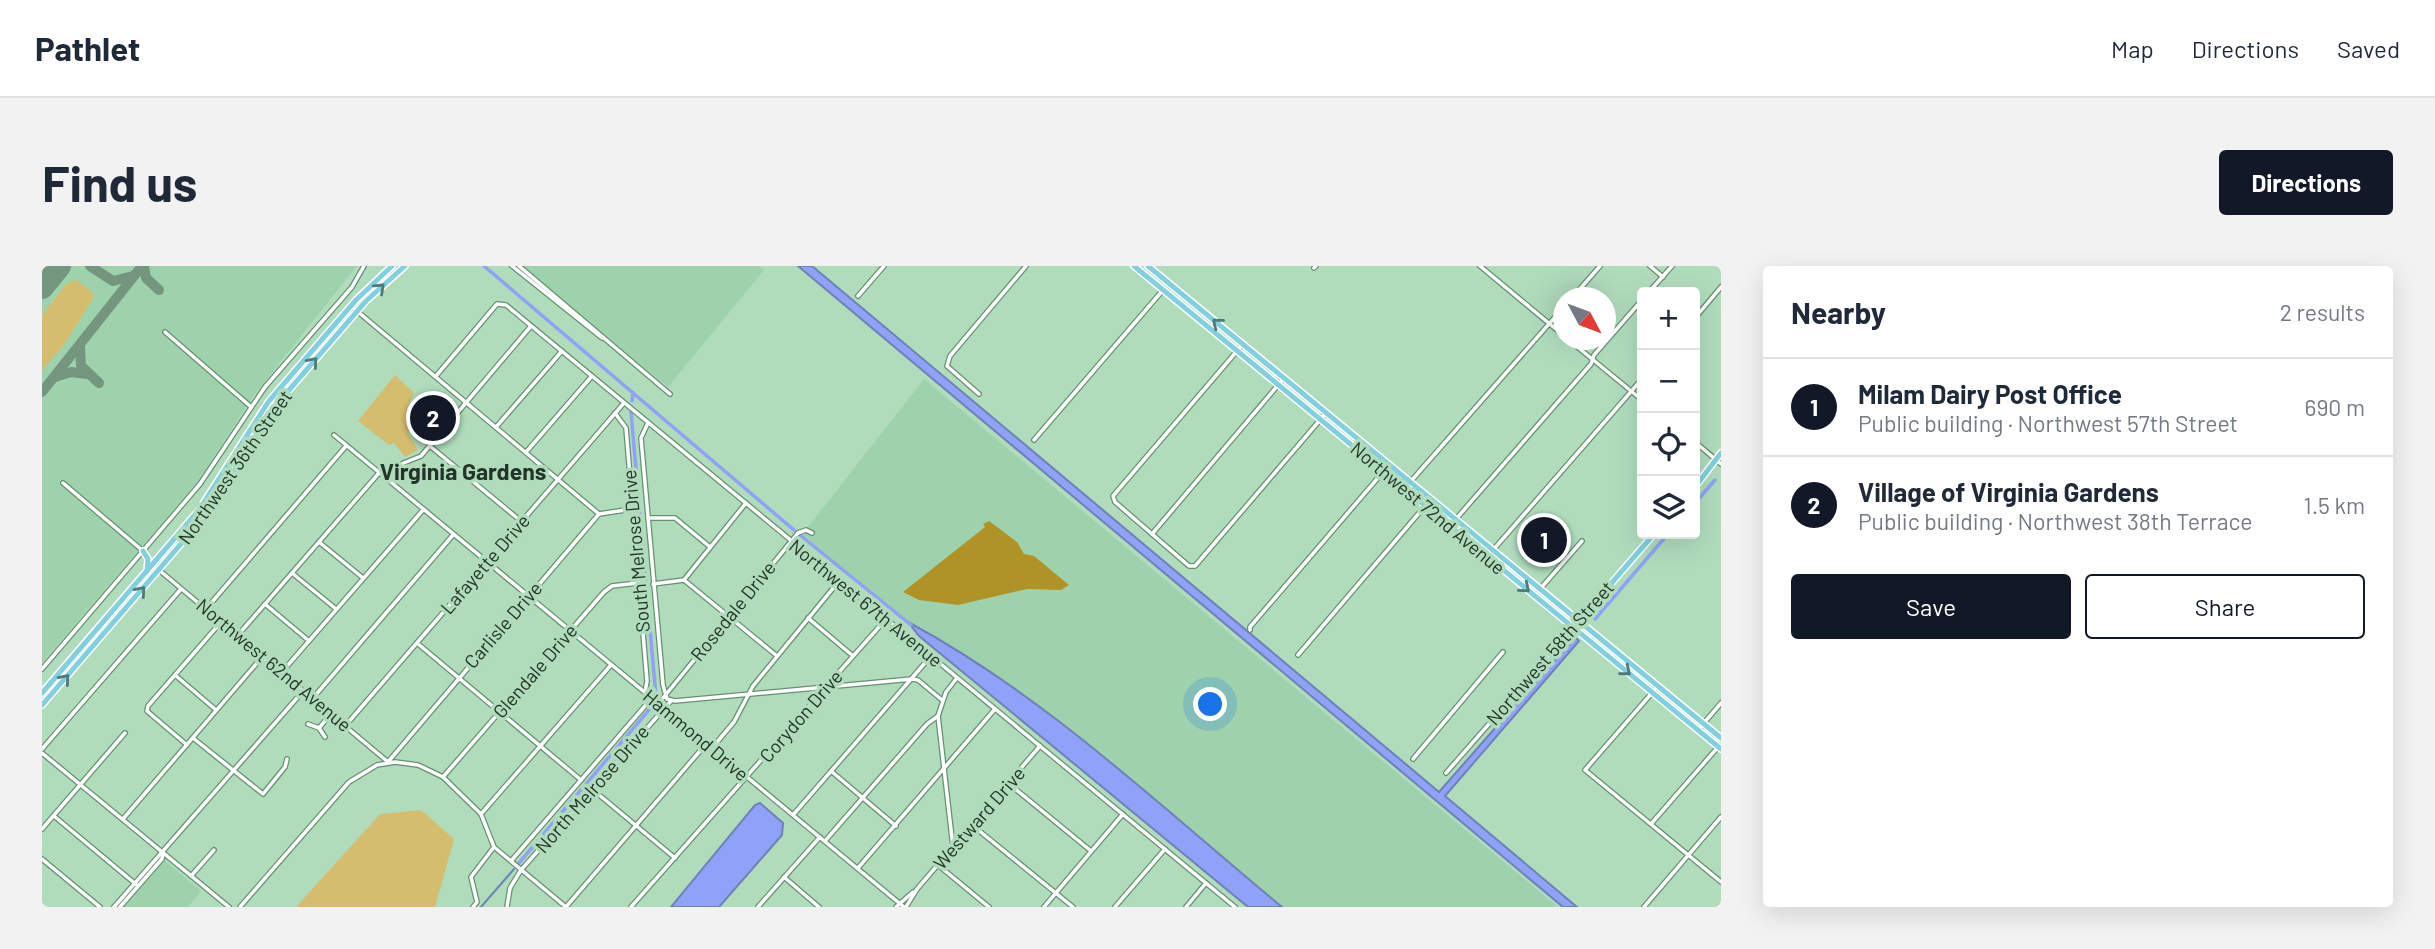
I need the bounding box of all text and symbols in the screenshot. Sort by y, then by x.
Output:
text: Pathlet [35,28,140,68]
text: Map [2111,34,2154,63]
text: Directions [2192,34,2299,63]
text: Saved [2337,34,2400,63]
button: Directions [2219,150,2393,215]
text: Find us [42,153,197,212]
one-way arrow [371,283,384,296]
north arrow [1553,287,1616,350]
map controls [1637,287,1700,539]
button: + [1637,287,1700,350]
text: Nearby [1791,294,1886,330]
text: 2 results [2280,298,2365,326]
one-way arrow [1213,319,1226,331]
button: − [1637,350,1700,413]
one-way arrow [305,357,317,370]
text: Milam Dairy Post Office [1858,378,2122,409]
street label: Northwest 36th Street [173,385,296,548]
pin: 2 [410,392,456,444]
text: 1 [1810,393,1818,421]
text: 690 m [2305,393,2365,421]
text: Public building · Northwest 57th Street [1858,409,2238,437]
button: locate [1637,413,1700,476]
street label: Northwest 72nd Avenue [1346,436,1510,579]
district label: Virginia Gardens [380,457,546,485]
street label: South Melrose Drive [617,469,654,633]
button: layers [1637,476,1700,539]
text: Village of Virginia Gardens [1858,476,2159,507]
text: 2 [1808,491,1820,519]
text: 1.5 km [2304,491,2365,519]
text: Public building · Northwest 38th Terrace [1858,507,2253,535]
street label: Lafayette Drive [435,509,534,618]
pin: 1 [1521,514,1567,566]
street label: Northwest 67th Avenue [785,534,948,672]
street label: Rosedale Drive [685,556,780,665]
button: Save [1791,574,2071,639]
button: Share [2085,574,2365,639]
street label: Northwest 58th Street [1481,576,1618,729]
street label: Carlisle Drive [459,577,546,673]
one-way arrow [1516,580,1529,592]
one-way arrow [133,587,145,600]
street label: Northwest 62nd Avenue [192,593,356,736]
street label: Glendale Drive [488,619,582,722]
one-way arrow [1617,663,1630,675]
street label: Corydon Drive [754,665,847,767]
one-way arrow [57,674,69,687]
street label: Hammond Drive [639,684,754,785]
your location [1193,687,1227,721]
street label: North Melrose Drive [530,720,653,857]
street label: Westward Drive [928,762,1029,874]

